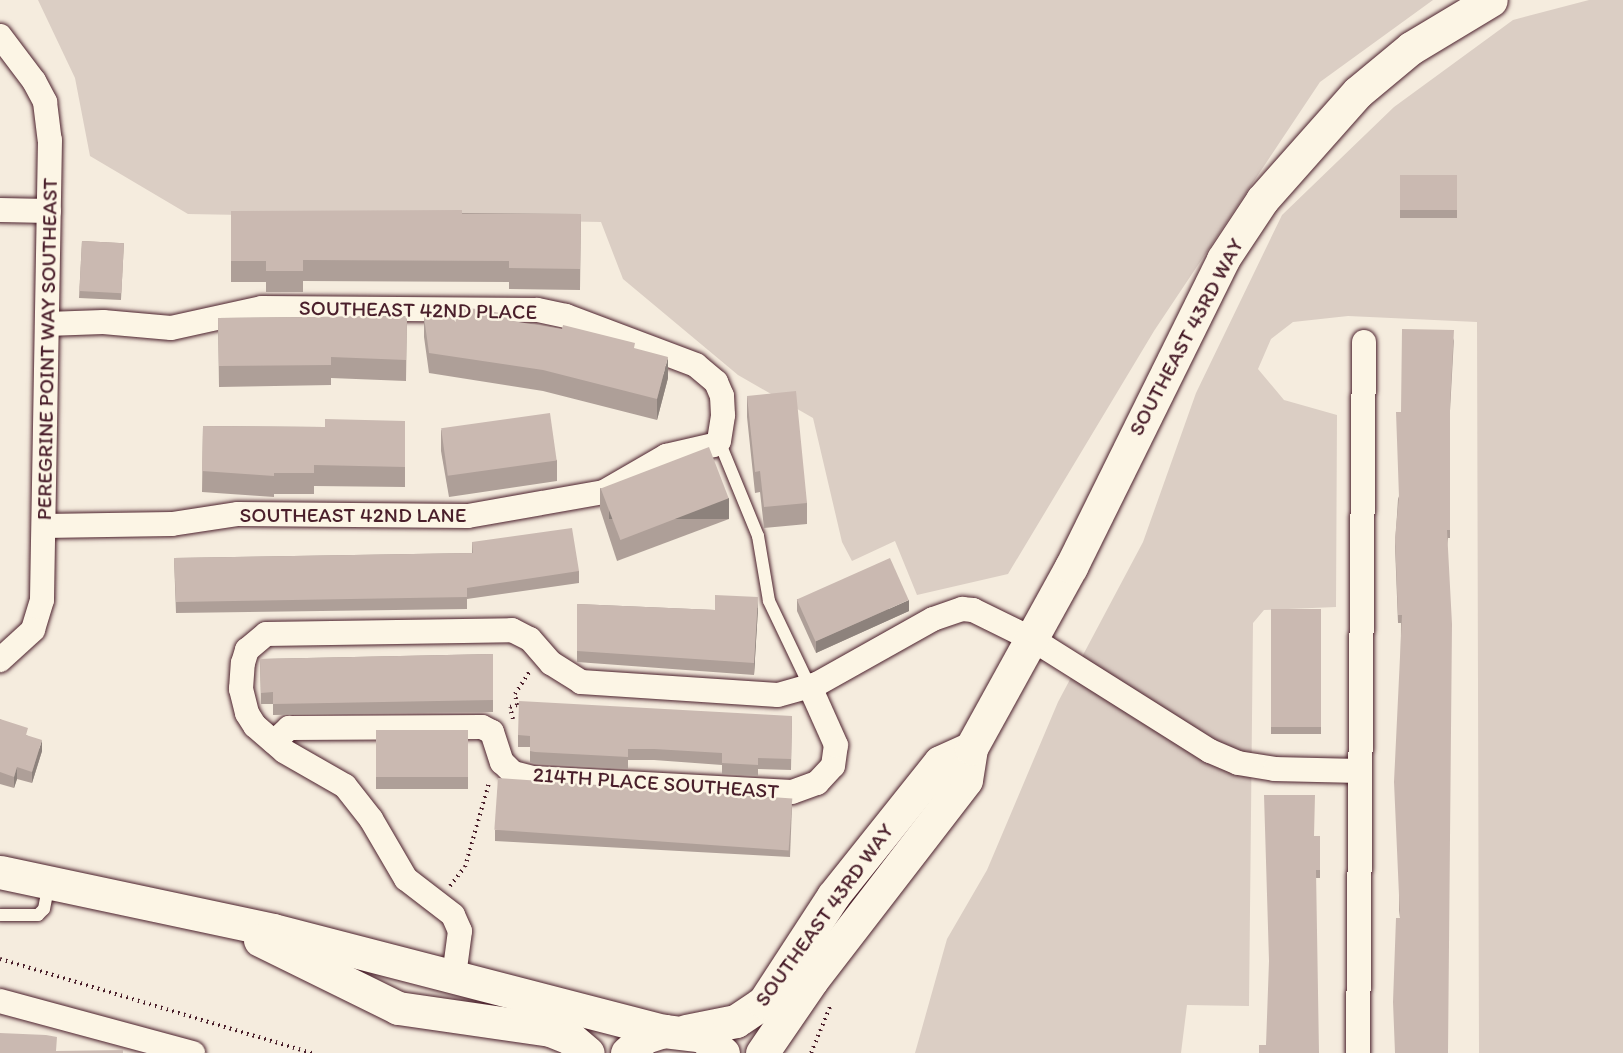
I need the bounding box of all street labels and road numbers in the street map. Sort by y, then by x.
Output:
street label: PEREGRINE POINT WAY SOUTHEAST [31,178,63,520]
street label: SOUTHEAST 43RD WAY [1124,235,1248,439]
street label: SOUTHEAST 42ND PLACE [299,295,537,325]
street label: SOUTHEAST 42ND LANE [240,502,466,528]
street label: 214TH PLACE SOUTHEAST [532,762,780,804]
street label: SOUTHEAST 43RD WAY [750,819,898,1011]

